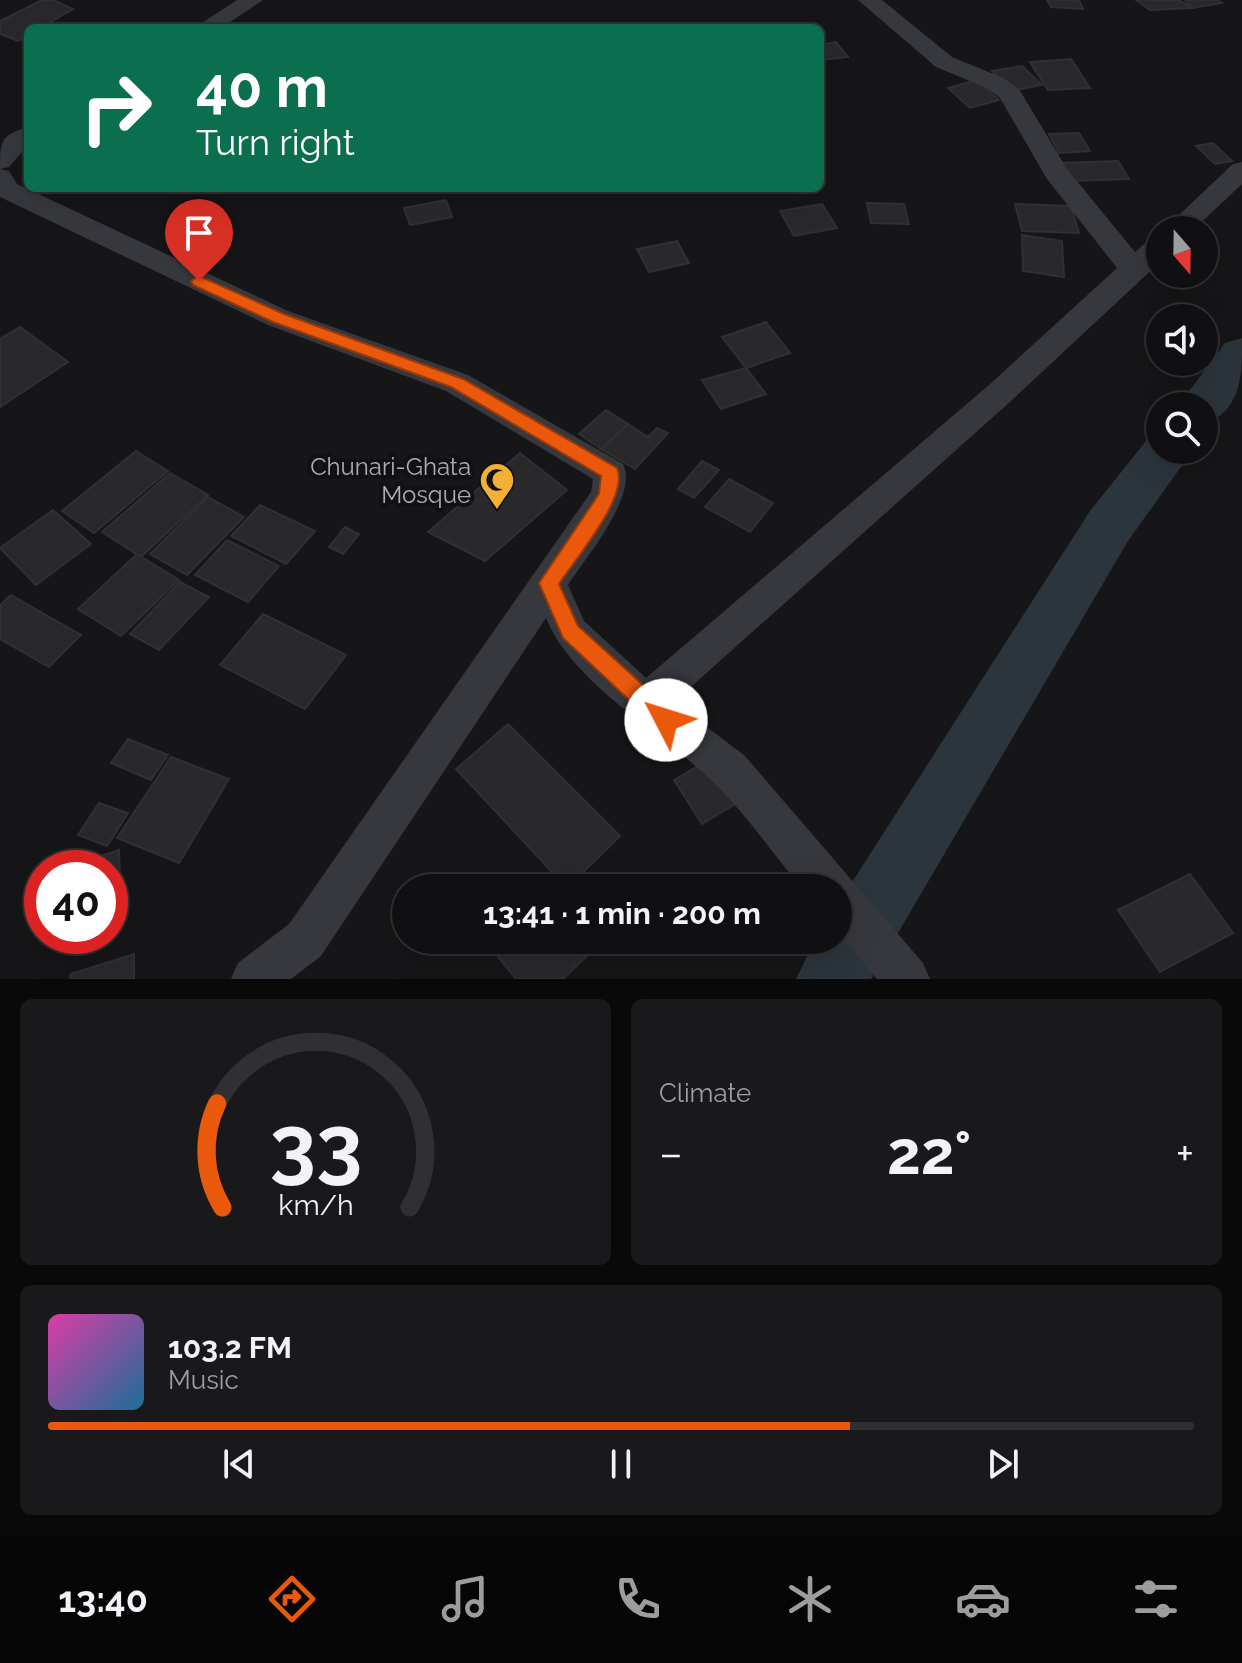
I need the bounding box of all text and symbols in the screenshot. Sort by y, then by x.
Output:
text: 40 m [196,54,328,120]
icon: right [64,56,168,160]
text: Turn right [196,121,355,163]
pin [165,199,233,281]
icon: arrive [177,211,221,255]
north arrow [1146,216,1218,288]
map controls [1146,216,1218,464]
button: sound [1146,304,1218,376]
button: search [1146,392,1218,464]
place label: Chunari-Ghata Mosque [310,452,471,509]
mosque icon: Chunari-Ghata Mosque [478,461,516,511]
position arrow [624,678,708,762]
speed limit sign: 40 [24,850,128,954]
text: 13:41 · 1 min · 200 m [483,896,761,931]
text: Climate [659,1078,751,1108]
text: 33 [269,1096,362,1193]
text: 22° [887,1118,971,1188]
text: − [659,1128,683,1179]
text: + [1176,1128,1194,1179]
text: km/h [278,1188,353,1222]
text: 103.2 FM [168,1330,292,1365]
text: Music [168,1365,239,1395]
icon: previous [217,1442,261,1486]
icon: pause [599,1442,643,1486]
icon: next [981,1442,1025,1486]
icon: directions [264,1571,320,1627]
icon: music [437,1571,493,1627]
icon: phone [610,1571,666,1627]
icon: climate [782,1571,838,1627]
icon: car [955,1571,1011,1627]
icon: filters [1128,1571,1184,1627]
text: 13:40 [58,1578,148,1620]

